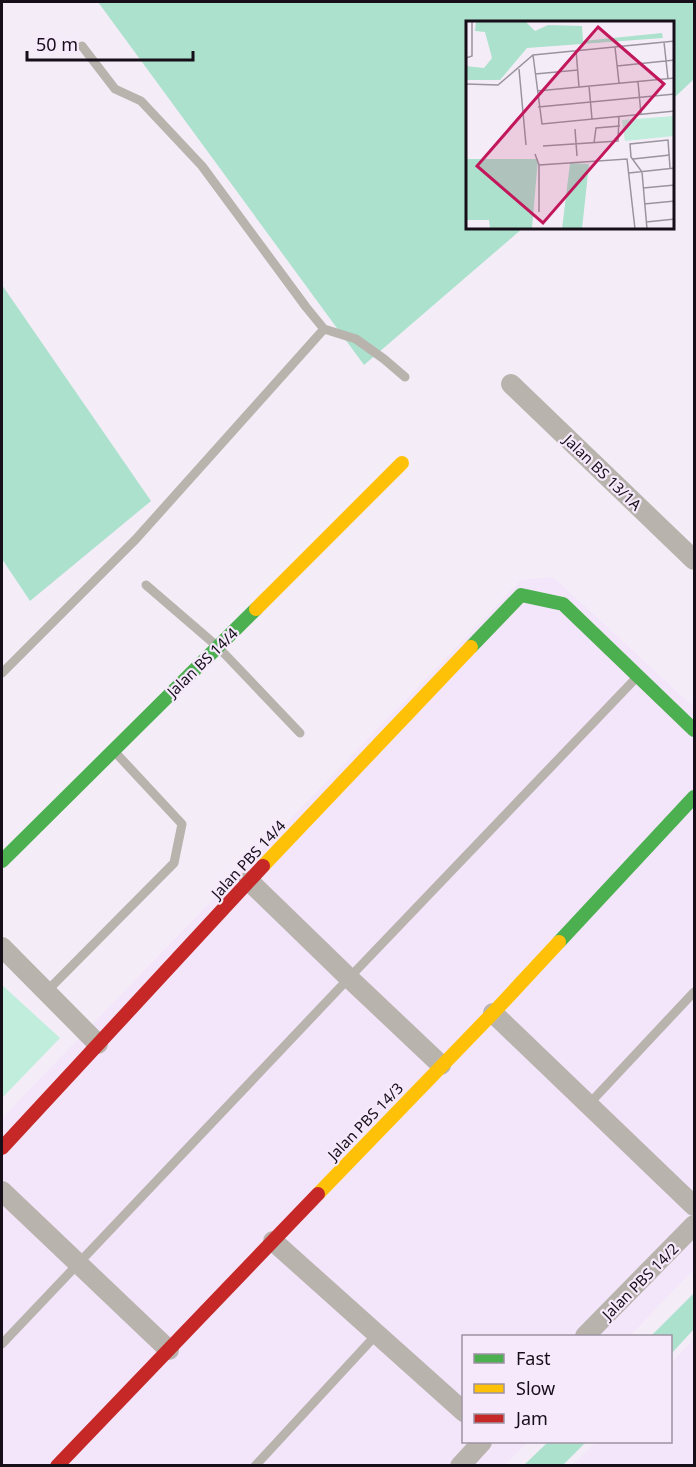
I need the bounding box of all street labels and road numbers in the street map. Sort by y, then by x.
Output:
street label: Jalan BS 13/1A [558,428,646,514]
street label: Jalan BS 14/4 [161,623,242,702]
street label: Jalan PBS 14/4 [205,815,290,904]
street label: Jalan PBS 14/3 [322,1078,407,1165]
street label: Jalan PBS 14/2 [596,1238,683,1325]

